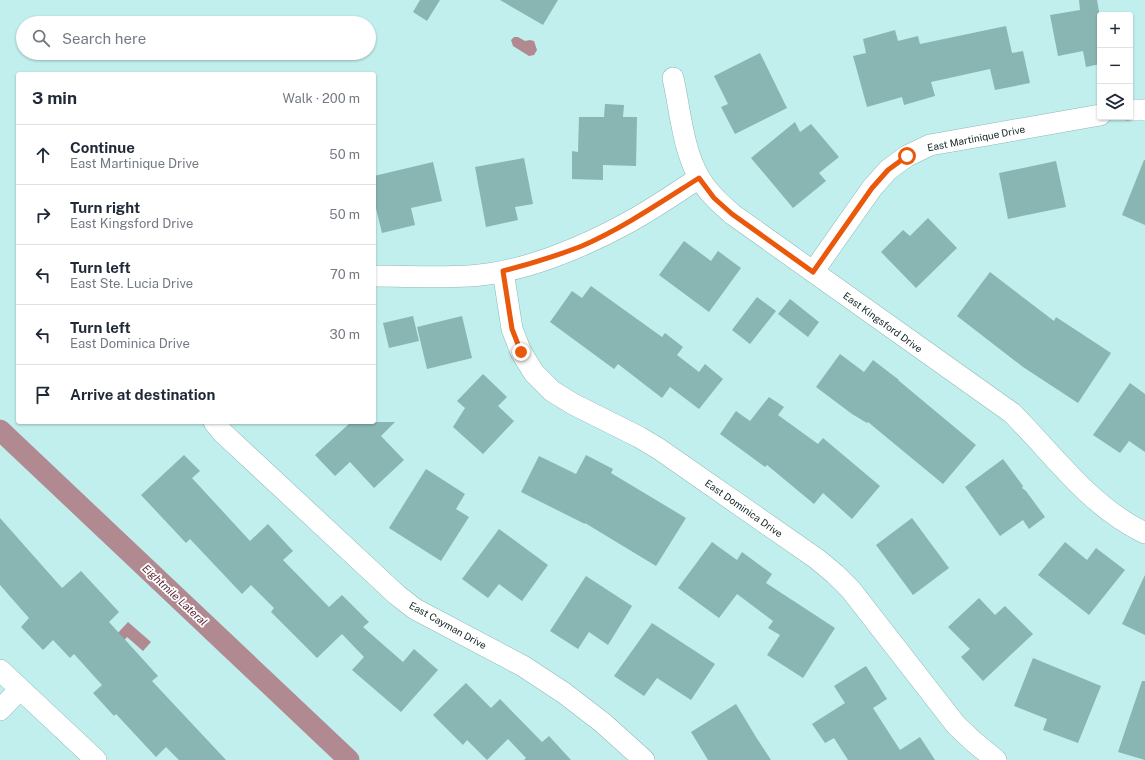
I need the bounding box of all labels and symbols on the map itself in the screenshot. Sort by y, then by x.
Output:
street label: East Martinique Drive [926,123,1026,153]
route start [898,147,916,165]
street label: East Kingsford Drive [841,289,925,355]
route end [512,343,530,361]
street label: East Dominica Drive [703,477,785,540]
water label: Eightmile Lateral [140,562,210,628]
street label: East Cayman Drive [407,599,489,651]

